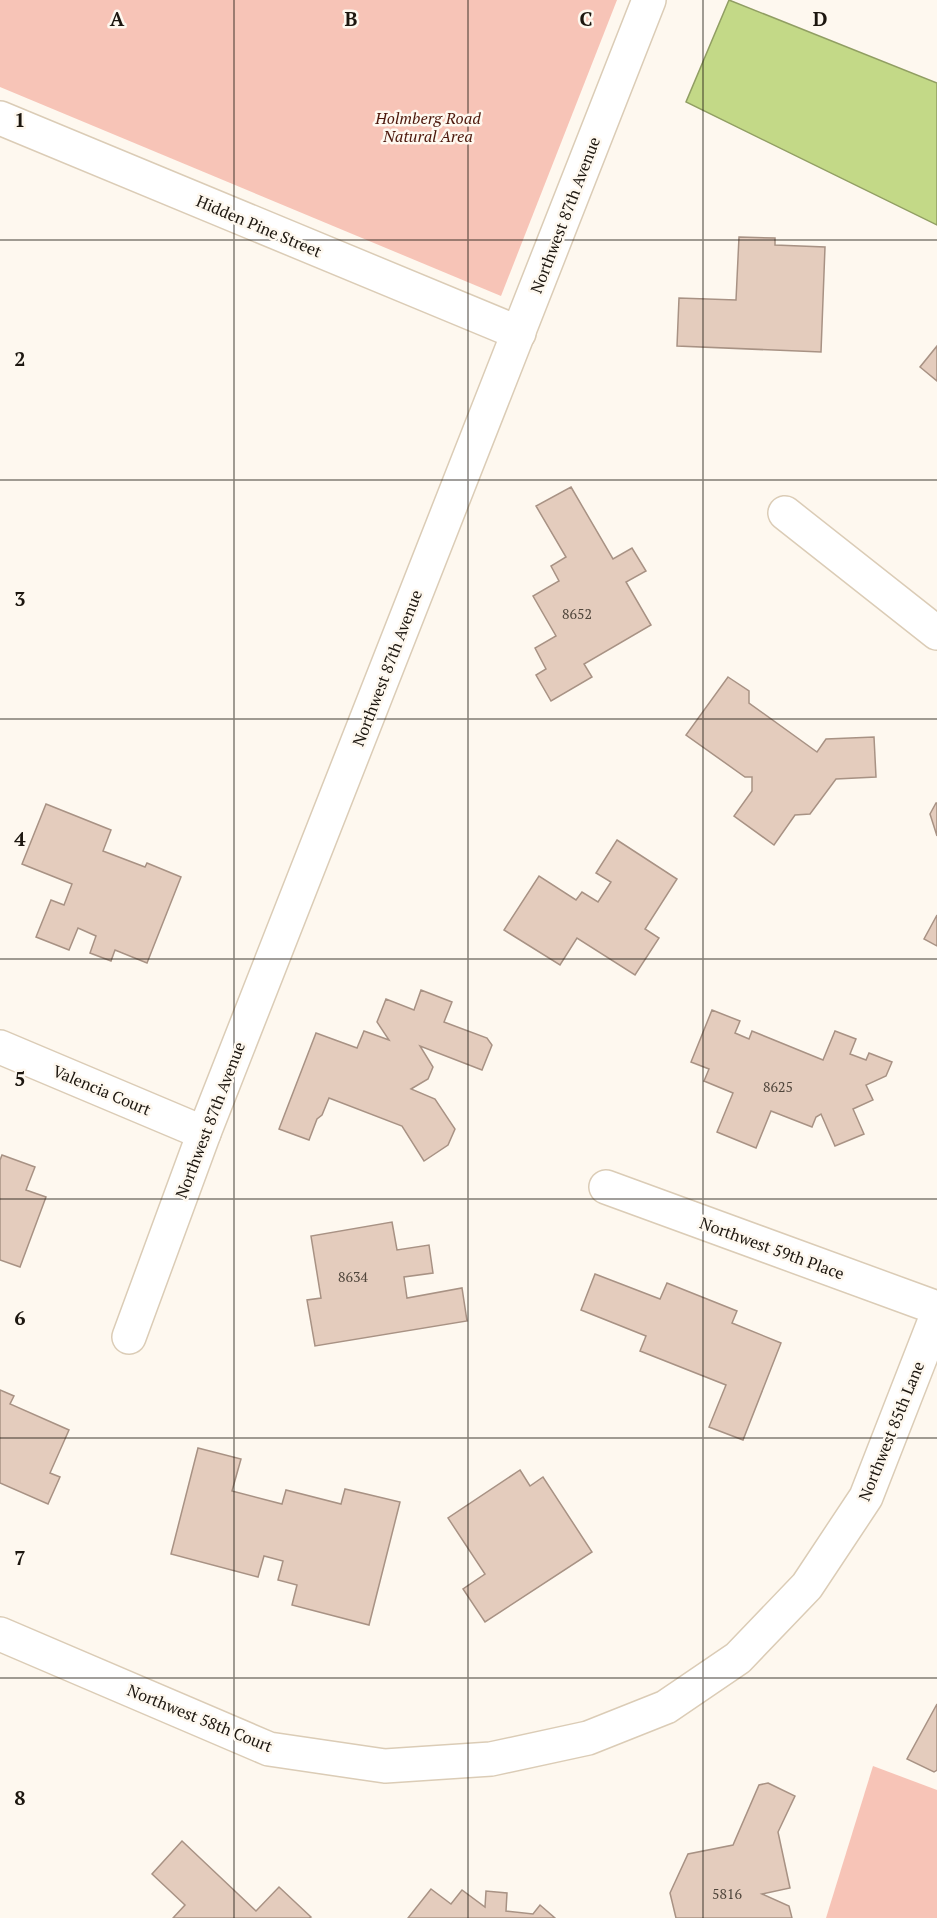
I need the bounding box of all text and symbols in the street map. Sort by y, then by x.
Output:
text: A [110,5,125,32]
text: B [345,5,358,32]
text: C [579,5,593,32]
text: D [813,5,827,32]
text: 1 [14,106,26,133]
park label: Holmberg Road Natural Area [374,107,481,147]
street label: Northwest 87th Avenue [525,134,605,296]
street label: Hidden Pine Street [193,190,325,262]
text: 2 [14,345,26,372]
text: 3 [14,585,26,612]
street label: Northwest 87th Avenue [347,587,427,749]
house number: 8652 [562,604,592,623]
text: 4 [14,825,26,852]
street label: Northwest 87th Avenue [170,1039,250,1201]
street label: Valencia Court [50,1059,154,1121]
text: 5 [14,1065,26,1092]
house number: 8625 [763,1077,793,1096]
street label: Northwest 59th Place [697,1212,847,1284]
house number: 8634 [338,1267,368,1286]
text: 6 [14,1304,26,1331]
street label: Northwest 85th Lane [853,1358,929,1504]
text: 7 [14,1544,26,1571]
street label: Northwest 58th Court [124,1679,276,1757]
text: 8 [14,1784,26,1811]
house number: 5816 [712,1884,742,1903]

